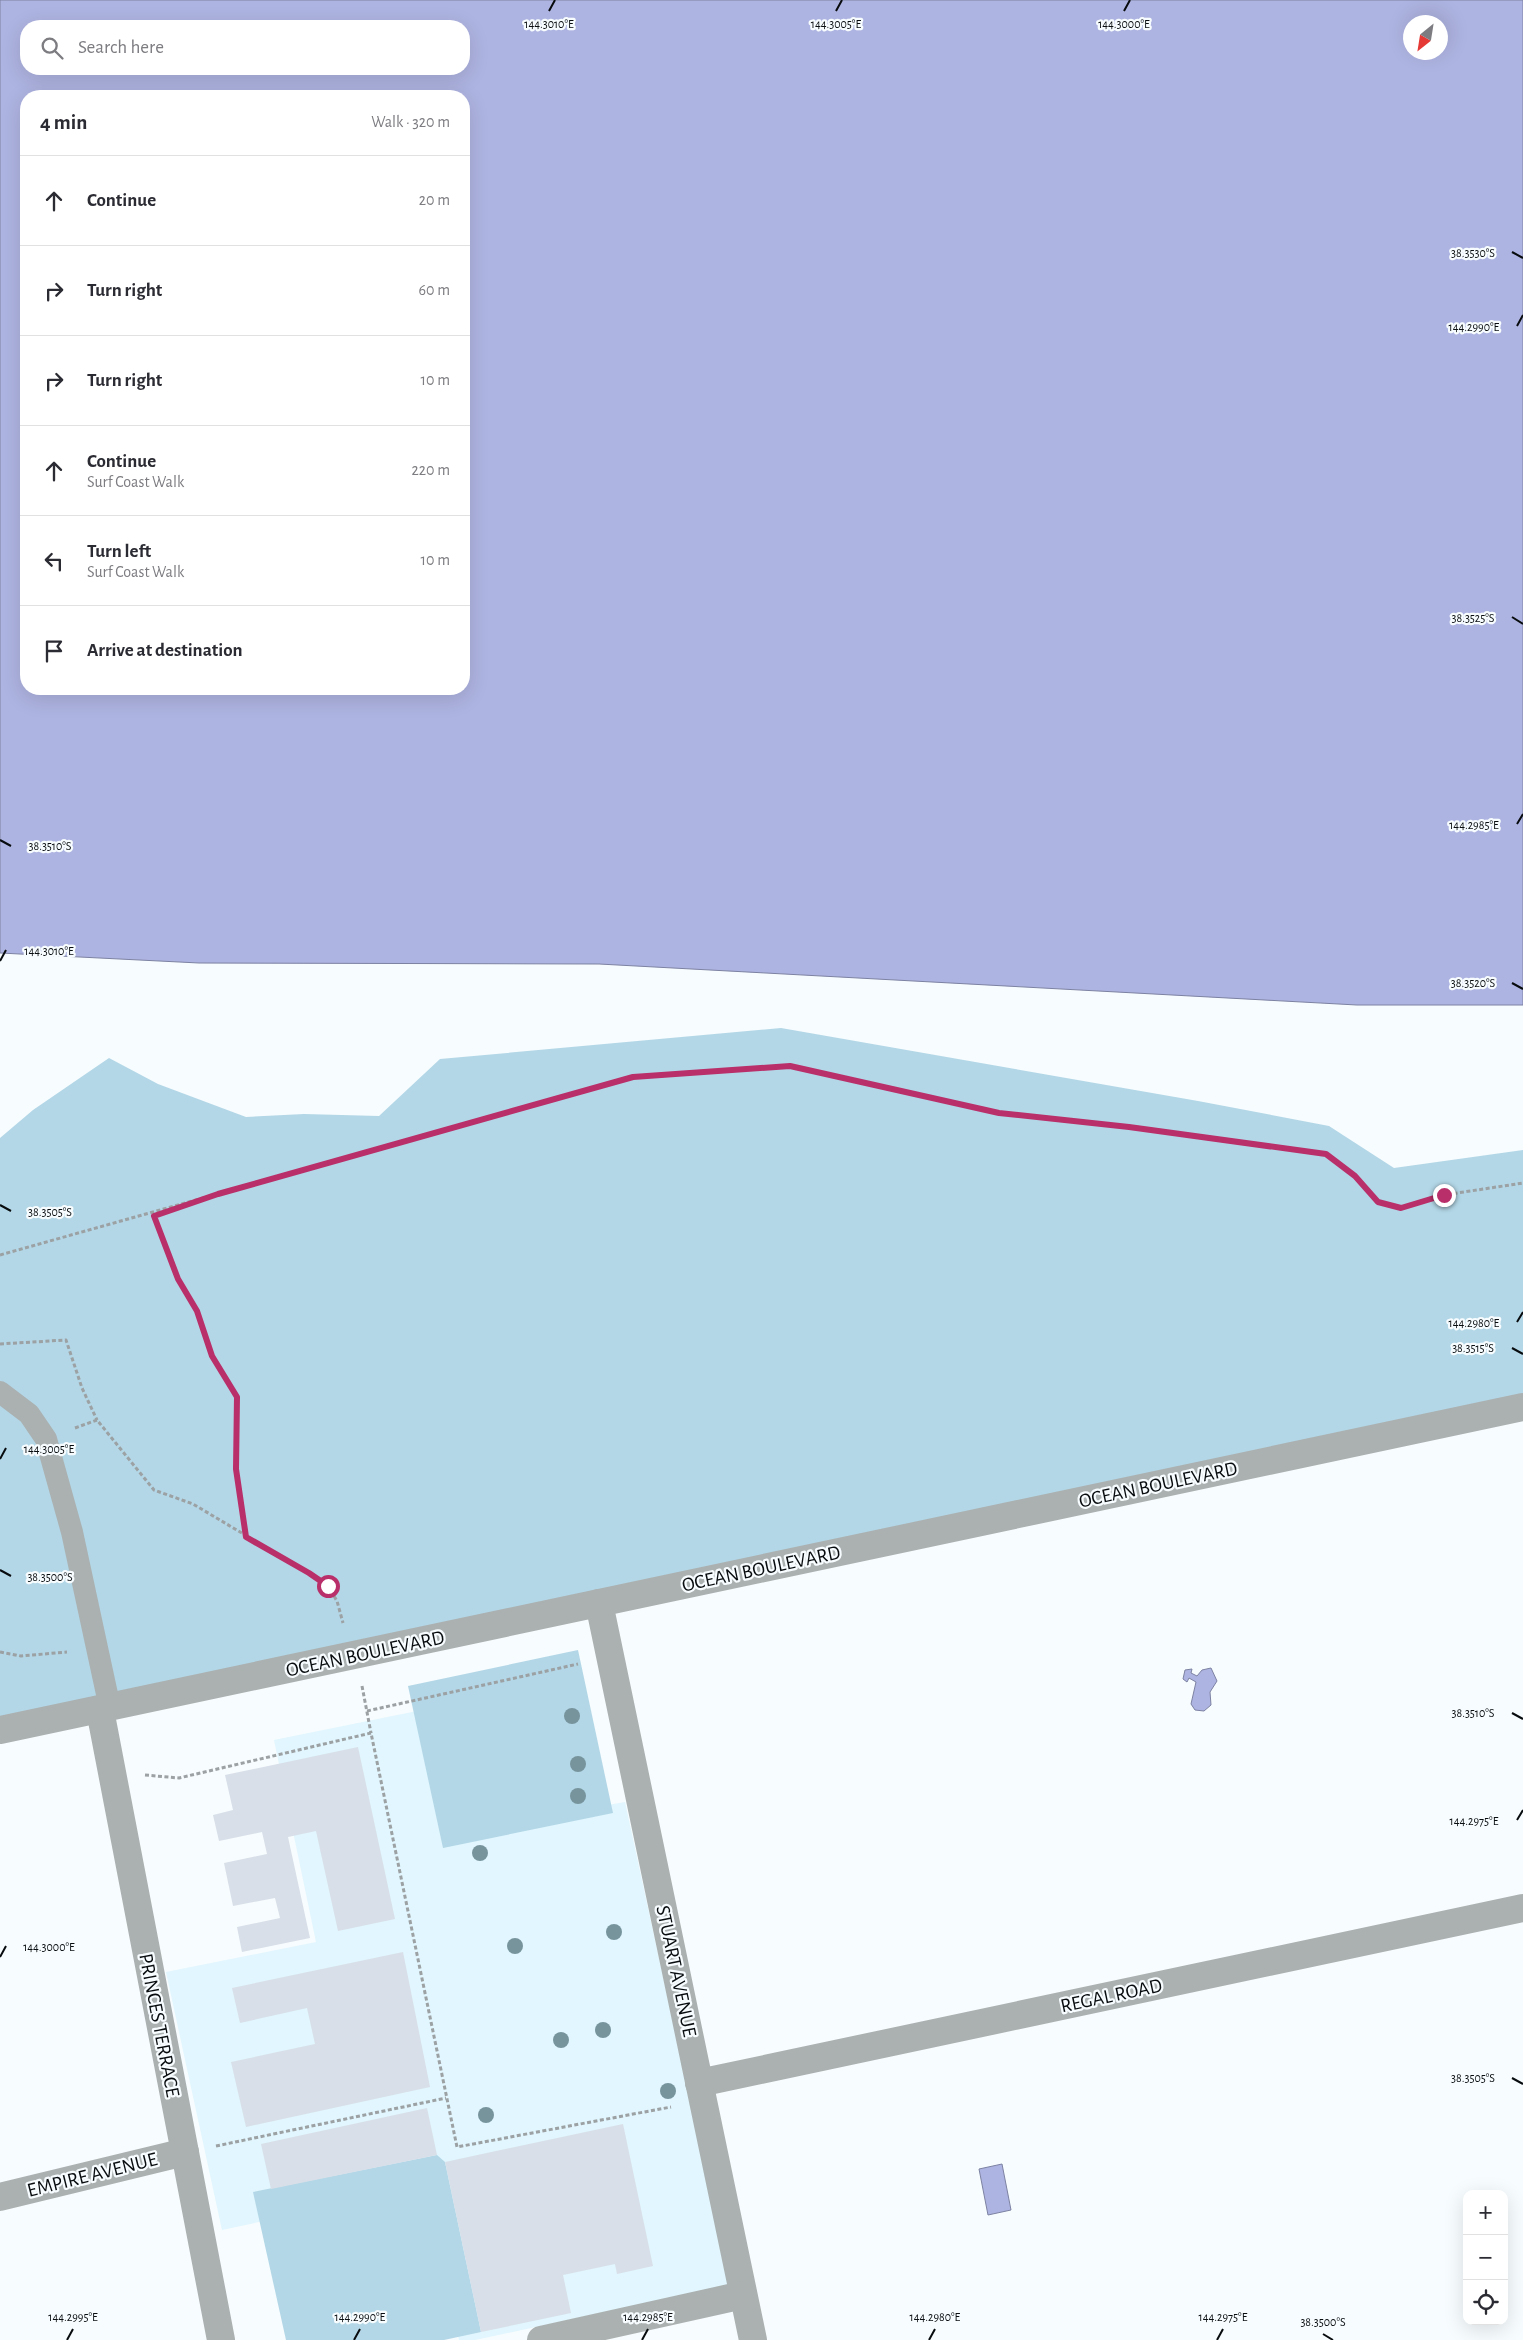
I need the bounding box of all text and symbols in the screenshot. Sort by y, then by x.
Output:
north arrow [1403,15,1448,60]
text: 144.3010°E [524,18,574,30]
text: 144.3005°E [811,18,861,30]
text: 144.3000°E [1098,18,1150,30]
search box [20,20,470,75]
icon: search [38,34,66,62]
text: Search here [78,38,164,57]
text: 4 min [40,112,87,133]
text: Walk · 320 m [371,114,450,130]
icon: ahead [40,187,68,215]
text: Continue [87,191,156,210]
text: 20 m [419,192,450,208]
text: 38.3530°S [1451,247,1495,259]
icon: right [40,277,68,305]
text: Turn right [87,281,162,300]
text: 60 m [419,282,450,298]
text: 144.2990°E [1449,321,1500,333]
icon: right [40,367,68,395]
text: Turn right [87,371,162,390]
text: 10 m [421,372,450,388]
text: Continue [87,452,156,471]
icon: ahead [40,457,68,485]
text: 220 m [412,462,450,478]
text: Surf Coast Walk [87,474,184,490]
text: Turn left [87,542,151,561]
icon: left [40,547,68,575]
text: 10 m [421,552,450,568]
text: Surf Coast Walk [87,564,184,580]
text: 38.3525°S [1452,612,1495,624]
icon: arrive [40,637,68,665]
text: Arrive at destination [87,641,243,660]
text: 144.2985°E [1449,819,1499,831]
text: 38.3510°S [29,840,72,852]
text: 144.3010°E [24,945,74,957]
text: 38.3520°S [1451,977,1495,989]
route end [1433,1184,1456,1207]
text: 38.3505°S [28,1206,72,1218]
text: 144.2980°E [1449,1317,1500,1329]
text: 38.3515°S [1452,1342,1494,1354]
text: 144.3005°E [24,1443,74,1455]
street label: OCEAN BOULEVARD [1077,1458,1239,1512]
street label: OCEAN BOULEVARD [680,1542,842,1596]
text: 38.3500°S [27,1571,73,1583]
route start [317,1575,340,1598]
street label: OCEAN BOULEVARD [284,1627,446,1681]
text: 38.3510°S [1452,1707,1495,1719]
text: 144.2975°E [1450,1815,1499,1827]
street label: STUART AVENUE [652,1904,700,2039]
text: 144.3000°E [23,1941,75,1953]
street label: PRINCES TERRACE [135,1952,183,2099]
street label: REGAL ROAD [1059,1975,1164,2017]
text: 38.3505°S [1451,2072,1495,2084]
street label: EMPIRE AVENUE [25,2149,160,2201]
map controls [1463,2190,1508,2325]
button: + [1463,2190,1508,2235]
button: − [1463,2235,1508,2280]
button: locate [1463,2280,1508,2325]
text: 144.2995°E [48,2311,98,2323]
text: 144.2990°E [335,2311,386,2323]
text: 144.2985°E [623,2311,673,2323]
text: 144.2980°E [910,2311,961,2323]
text: 144.2975°E [1199,2311,1248,2323]
text: 38.3500°S [1300,2316,1346,2328]

